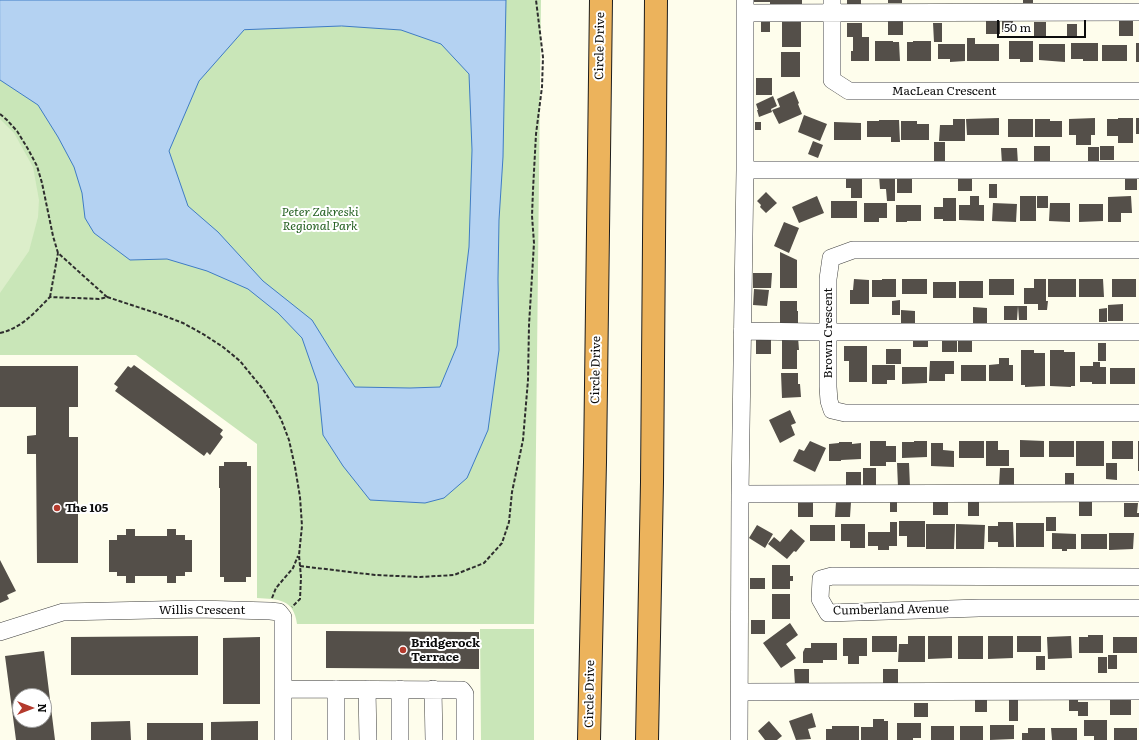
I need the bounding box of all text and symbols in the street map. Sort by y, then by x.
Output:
street label: Circle Drive [592,12,608,80]
scale bar [999,12,1088,38]
text: 50 m [1004,18,1031,36]
street label: MacLean Crescent [892,84,996,98]
park label: Peter Zakreski Regional Park [282,205,358,233]
street label: Brown Crescent [821,288,835,378]
street label: Circle Drive [588,336,604,404]
place label: The 105 [65,501,108,515]
marker: The 105 [52,503,62,513]
street label: Cumberland Avenue [833,602,949,618]
street label: Willis Crescent [159,603,245,617]
place label: Bridgerock Terrace [411,636,480,664]
marker: Bridgerock Terrace [398,645,408,655]
street label: Circle Drive [582,660,598,728]
north arrow [12,688,52,728]
text: N [35,703,51,713]

